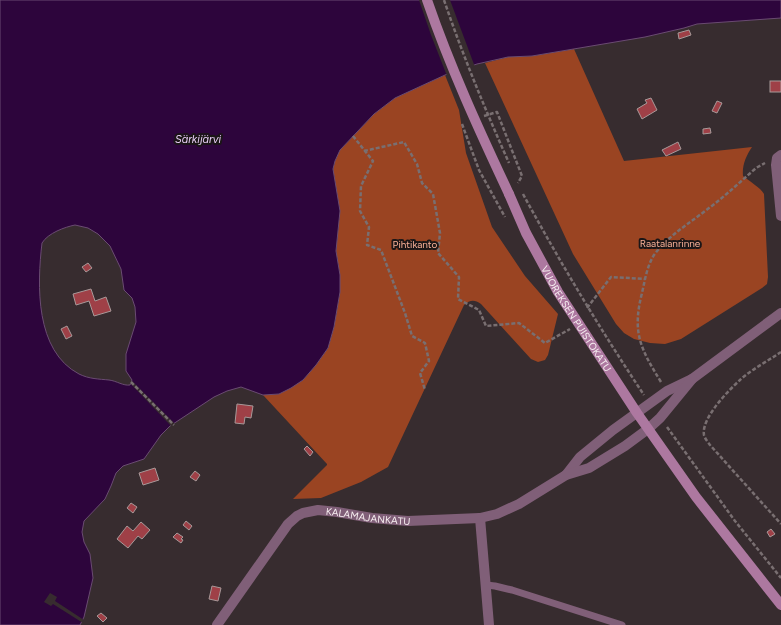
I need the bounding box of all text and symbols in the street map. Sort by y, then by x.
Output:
water label: Särkijärvi [175,133,222,146]
park label: Raatalanrinne [640,237,701,250]
park label: Pihtikanto [393,238,438,251]
street label: VUOREKSEN PUISTOKATU [538,263,615,374]
street label: KALAMAJANKATU [325,504,411,528]

